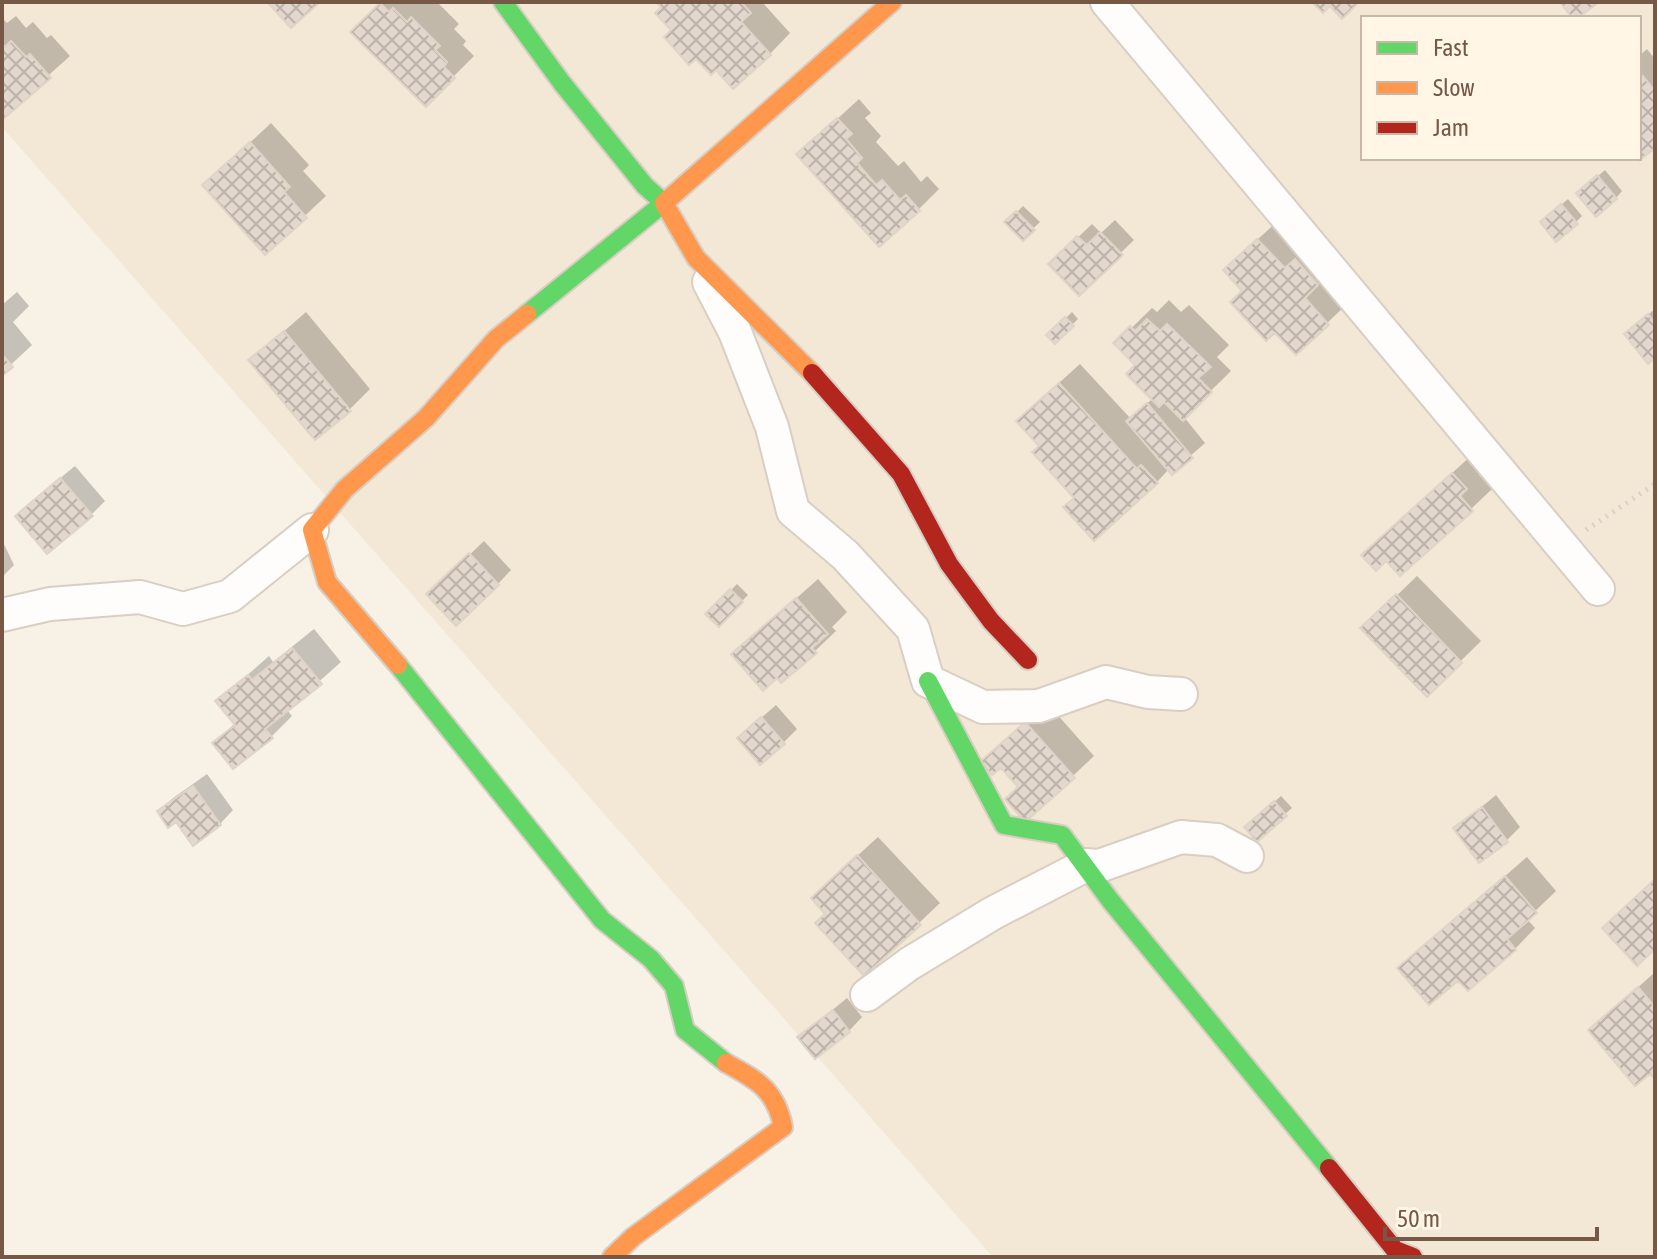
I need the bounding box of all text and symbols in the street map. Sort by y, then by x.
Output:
legend [1361,16,1641,160]
text: Fast [1433,34,1469,61]
text: Slow [1433,74,1475,101]
text: Jam [1433,114,1469,141]
scale bar [1385,1191,1597,1241]
text: 50 m [1397,1205,1440,1232]

